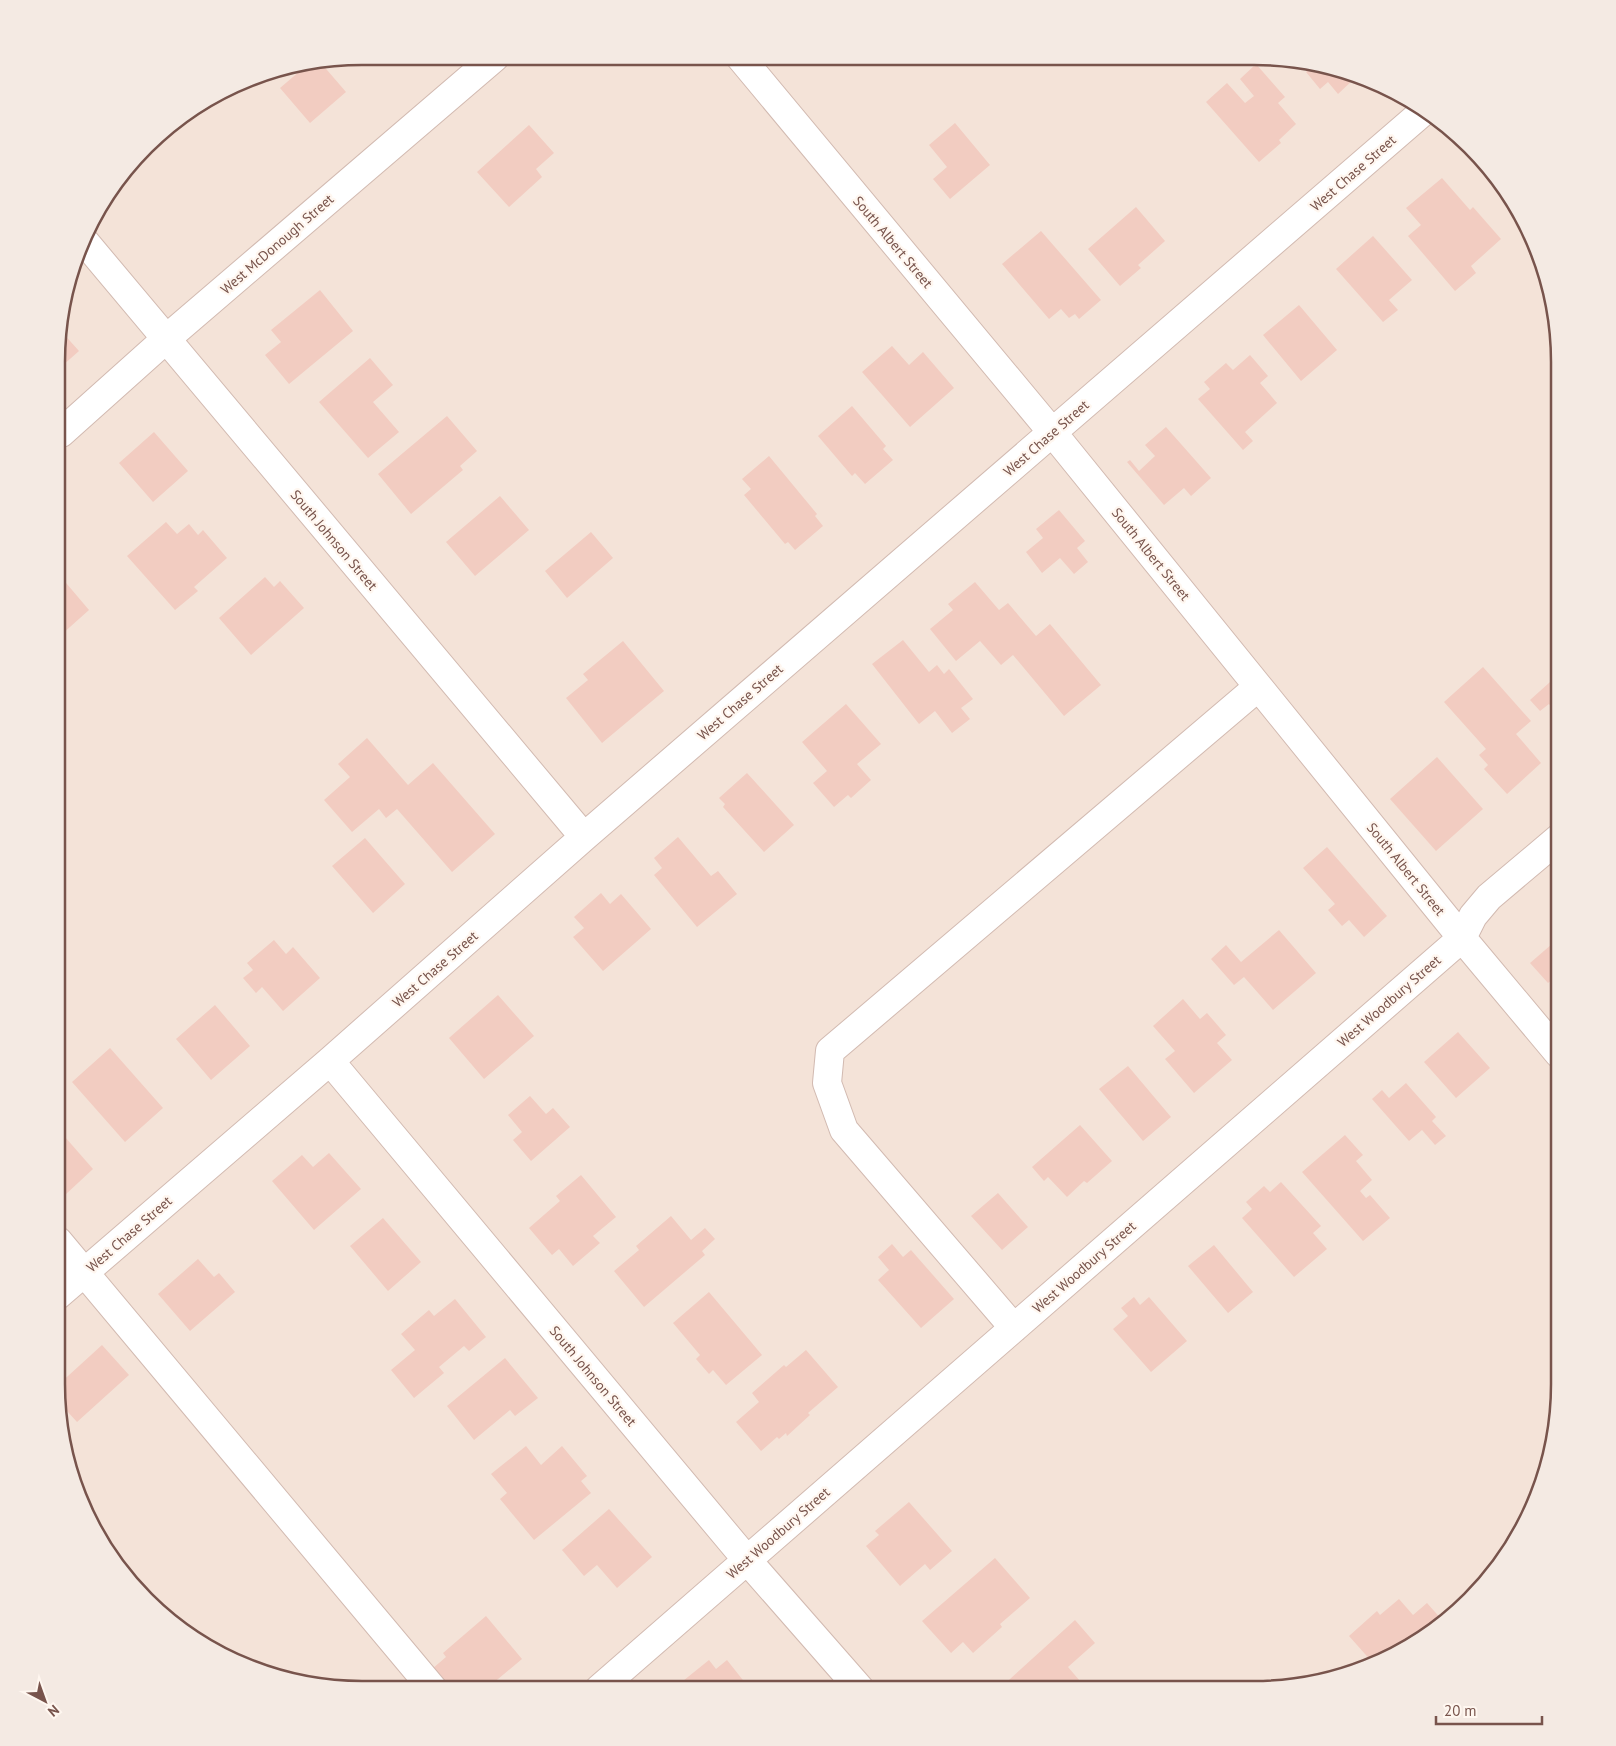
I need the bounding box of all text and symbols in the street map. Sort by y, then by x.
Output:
street label: West Chase Street [1306,131,1400,215]
street label: West McDonough Street [217,190,337,298]
street label: South Albert Street [849,192,937,292]
street label: West Chase Street [999,396,1093,480]
street label: South Johnson Street [287,486,382,594]
street label: South Albert Street [1108,504,1194,604]
street label: West Chase Street [693,660,787,744]
street label: South Albert Street [1363,819,1449,919]
street label: West Chase Street [388,927,482,1011]
street label: West Woodbury Street [1334,951,1445,1051]
street label: West Chase Street [82,1192,176,1276]
street label: West Woodbury Street [1029,1217,1140,1317]
street label: South Johnson Street [546,1322,641,1430]
street label: West Woodbury Street [723,1483,834,1583]
north arrow [20,1676,70,1726]
scale bar [1436,1694,1542,1726]
text: N [44,1701,63,1721]
text: 20 m [1444,1701,1477,1720]

